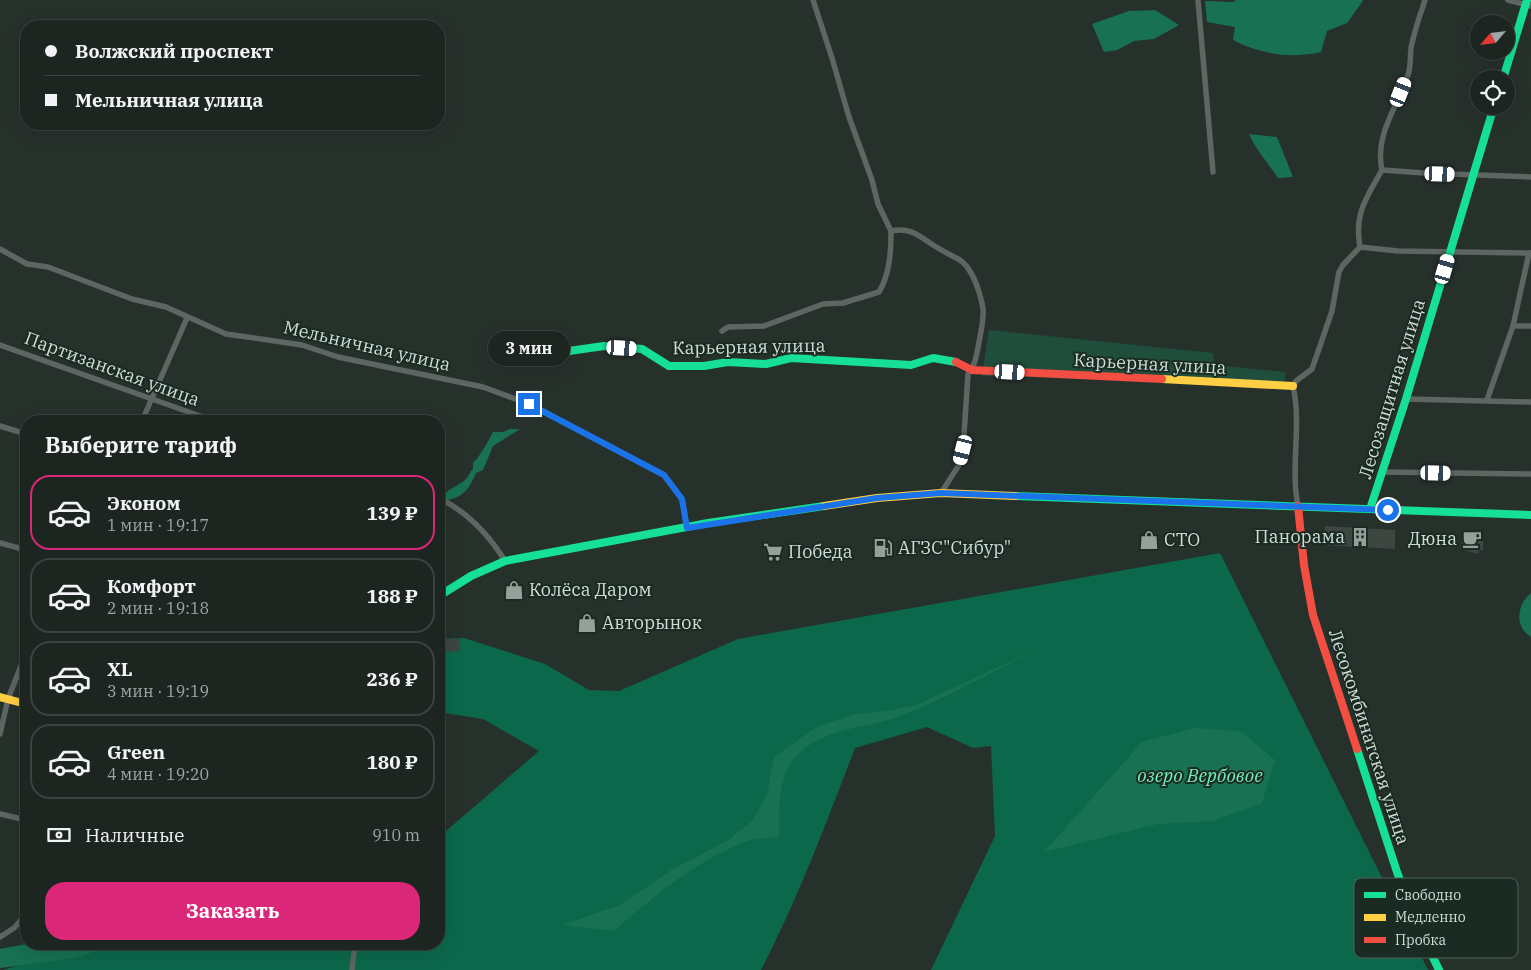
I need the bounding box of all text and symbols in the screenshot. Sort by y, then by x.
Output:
north arrow [1470,15,1515,60]
map controls [1470,15,1515,115]
text: Волжский проспект [75,39,273,63]
button: locate [1470,70,1515,115]
car [1388,75,1413,109]
text: Мельничная улица [75,88,263,112]
car [1424,166,1455,182]
car [1433,253,1456,285]
street label: Лесозащитная улица [1353,296,1430,482]
street label: Мельничная улица [281,315,453,376]
street label: Партизанская улица [22,326,203,411]
callout: 3 мин [488,332,570,366]
street label: Карьерная улица [672,334,826,359]
text: 3 мин [506,338,552,358]
car [606,340,637,356]
street label: Карьерная улица [1073,348,1227,379]
car [994,364,1025,380]
route end [518,393,540,415]
text: Выберите тариф [45,430,237,459]
car [952,434,973,466]
car [1420,465,1451,481]
icon: car [47,490,92,535]
text: Эконом [107,491,180,515]
route start [1377,499,1399,521]
text: 139 ₽ [366,501,418,525]
text: 1 мин · 19:17 [107,515,209,535]
place label: Панорама [1255,525,1345,548]
building icon: Панорама [1349,526,1371,548]
place label: Дюна [1408,527,1457,550]
place label: СТО [1164,528,1200,551]
cafe icon: Дюна [1461,528,1483,550]
shop icon: СТО [1138,529,1160,551]
place label: АГЗС"Сибур" [898,536,1011,559]
fuel station icon: АГЗС"Сибур" [872,537,894,559]
place label: Победа [788,540,853,563]
supermarket icon: Победа [762,541,784,563]
icon: car [47,573,92,618]
text: Комфорт [107,574,196,598]
place label: Колёса Даром [529,578,652,601]
shop icon: Колёса Даром [503,579,525,601]
text: 188 ₽ [366,584,418,608]
text: 2 мин · 19:18 [107,598,209,618]
place label: Авторынок [602,611,702,634]
shop icon: Авторынок [576,612,598,634]
street label: Лесокомбинатская улица [1324,626,1415,848]
icon: car [47,656,92,701]
text: XL [107,657,133,681]
text: 236 ₽ [366,667,418,691]
text: 3 мин · 19:19 [107,681,209,701]
icon: car [47,739,92,784]
text: Green [107,740,165,764]
text: 180 ₽ [366,750,418,774]
water label: озеро Вербовое [1137,763,1263,787]
text: 4 мин · 19:20 [107,764,209,784]
icon: cash [45,821,73,849]
text: Наличные [85,823,184,847]
text: 910 m [372,825,420,845]
legend [1354,878,1518,958]
button: Заказать [45,882,420,940]
text: Свободно [1395,886,1461,904]
text: Медленно [1395,908,1466,926]
text: Пробка [1395,931,1446,949]

